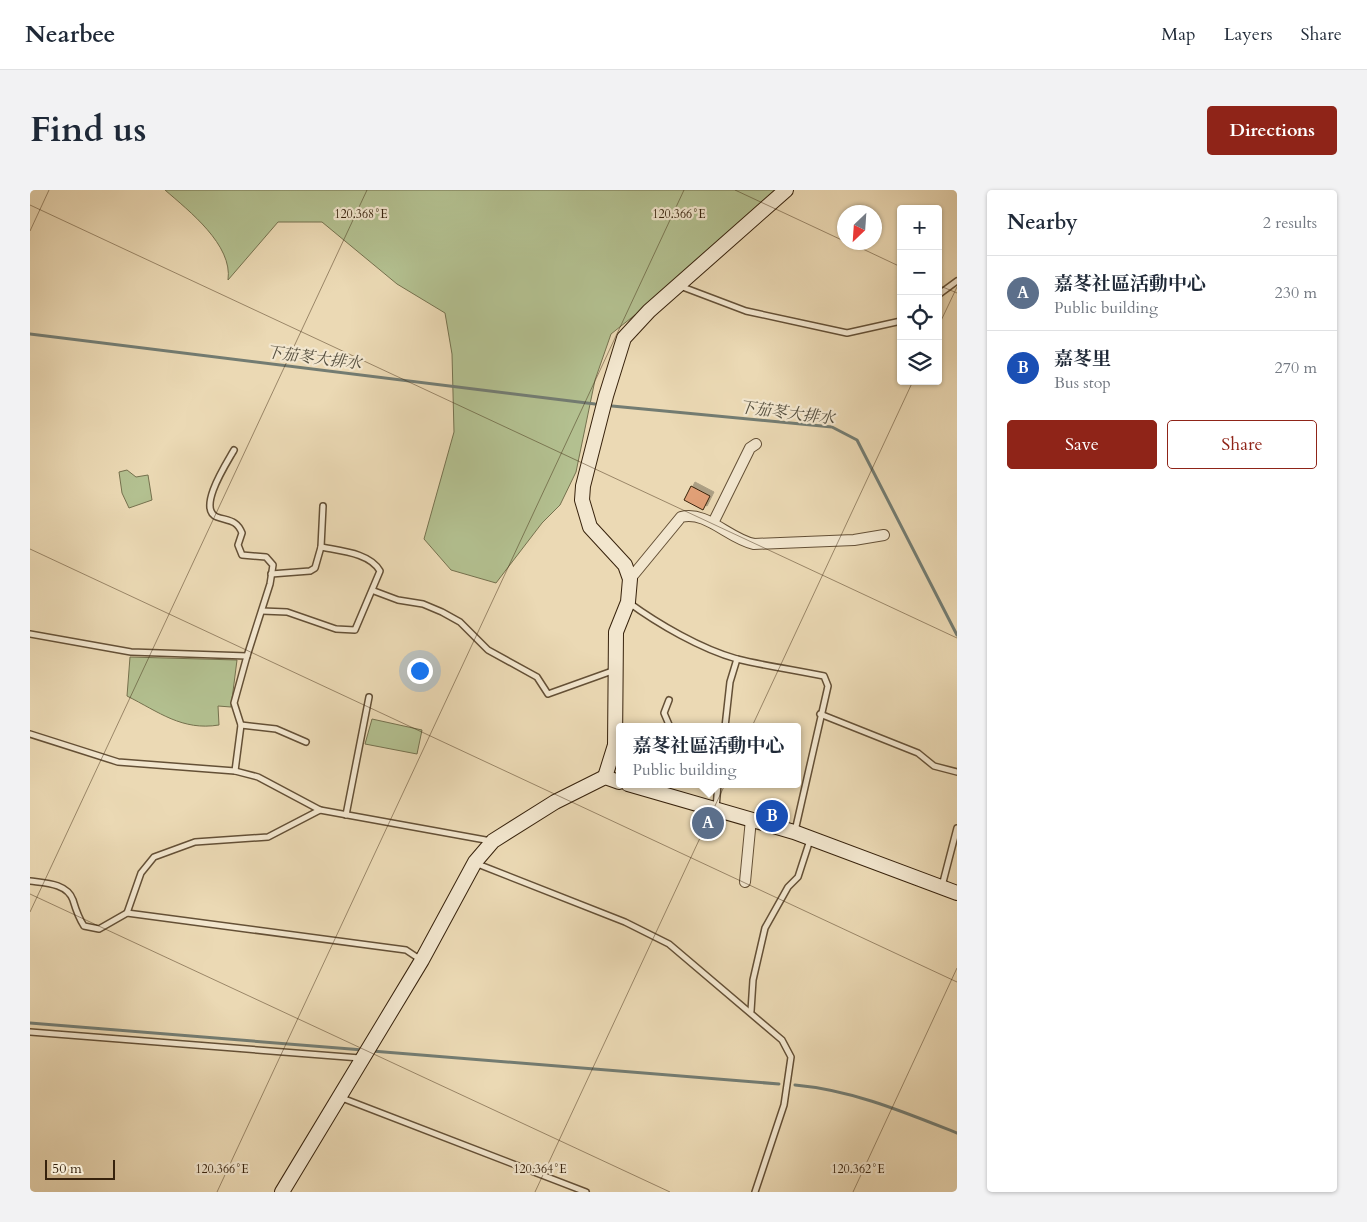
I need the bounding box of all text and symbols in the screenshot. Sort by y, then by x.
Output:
text: Nearbee [25,18,115,51]
text: Map [1161,22,1196,47]
text: Layers [1224,22,1273,47]
text: Share [1301,22,1342,47]
text: Find us [30,106,146,154]
button: Directions [1207,106,1337,155]
north arrow [837,205,882,250]
map controls [897,205,942,385]
button: + [897,205,942,250]
text: 120.368°E [334,206,388,222]
text: 120.366°E [652,206,706,222]
text: Nearby [1007,208,1078,237]
text: 2 results [1263,212,1317,234]
button: − [897,250,942,295]
text: 嘉苳社區活動中心 [1054,271,1206,297]
text: A [1017,282,1029,304]
text: 230 m [1275,282,1317,304]
button: locate [897,295,942,340]
text: Public building [1054,297,1158,319]
button: layers [897,340,942,385]
water label: 下茄苳大排水 [265,341,365,375]
text: 嘉苳里 [1054,346,1111,372]
text: B [1017,357,1029,379]
text: 270 m [1275,357,1317,379]
text: Bus stop [1054,372,1111,394]
water label: 下茄苳大排水 [738,396,838,430]
button: Save [1007,420,1157,469]
button: Share [1167,420,1317,469]
your location [407,658,433,684]
popup [616,723,801,788]
text: 嘉苳社區活動中心 [632,733,785,759]
text: Public building [632,759,737,781]
pin: B [756,797,788,835]
pin: A [692,804,724,842]
scale bar [45,1157,115,1180]
text: 50 m [52,1159,82,1178]
text: 120.366°E [195,1161,249,1177]
text: 120.364°E [513,1161,567,1177]
text: 120.362°E [831,1161,885,1177]

